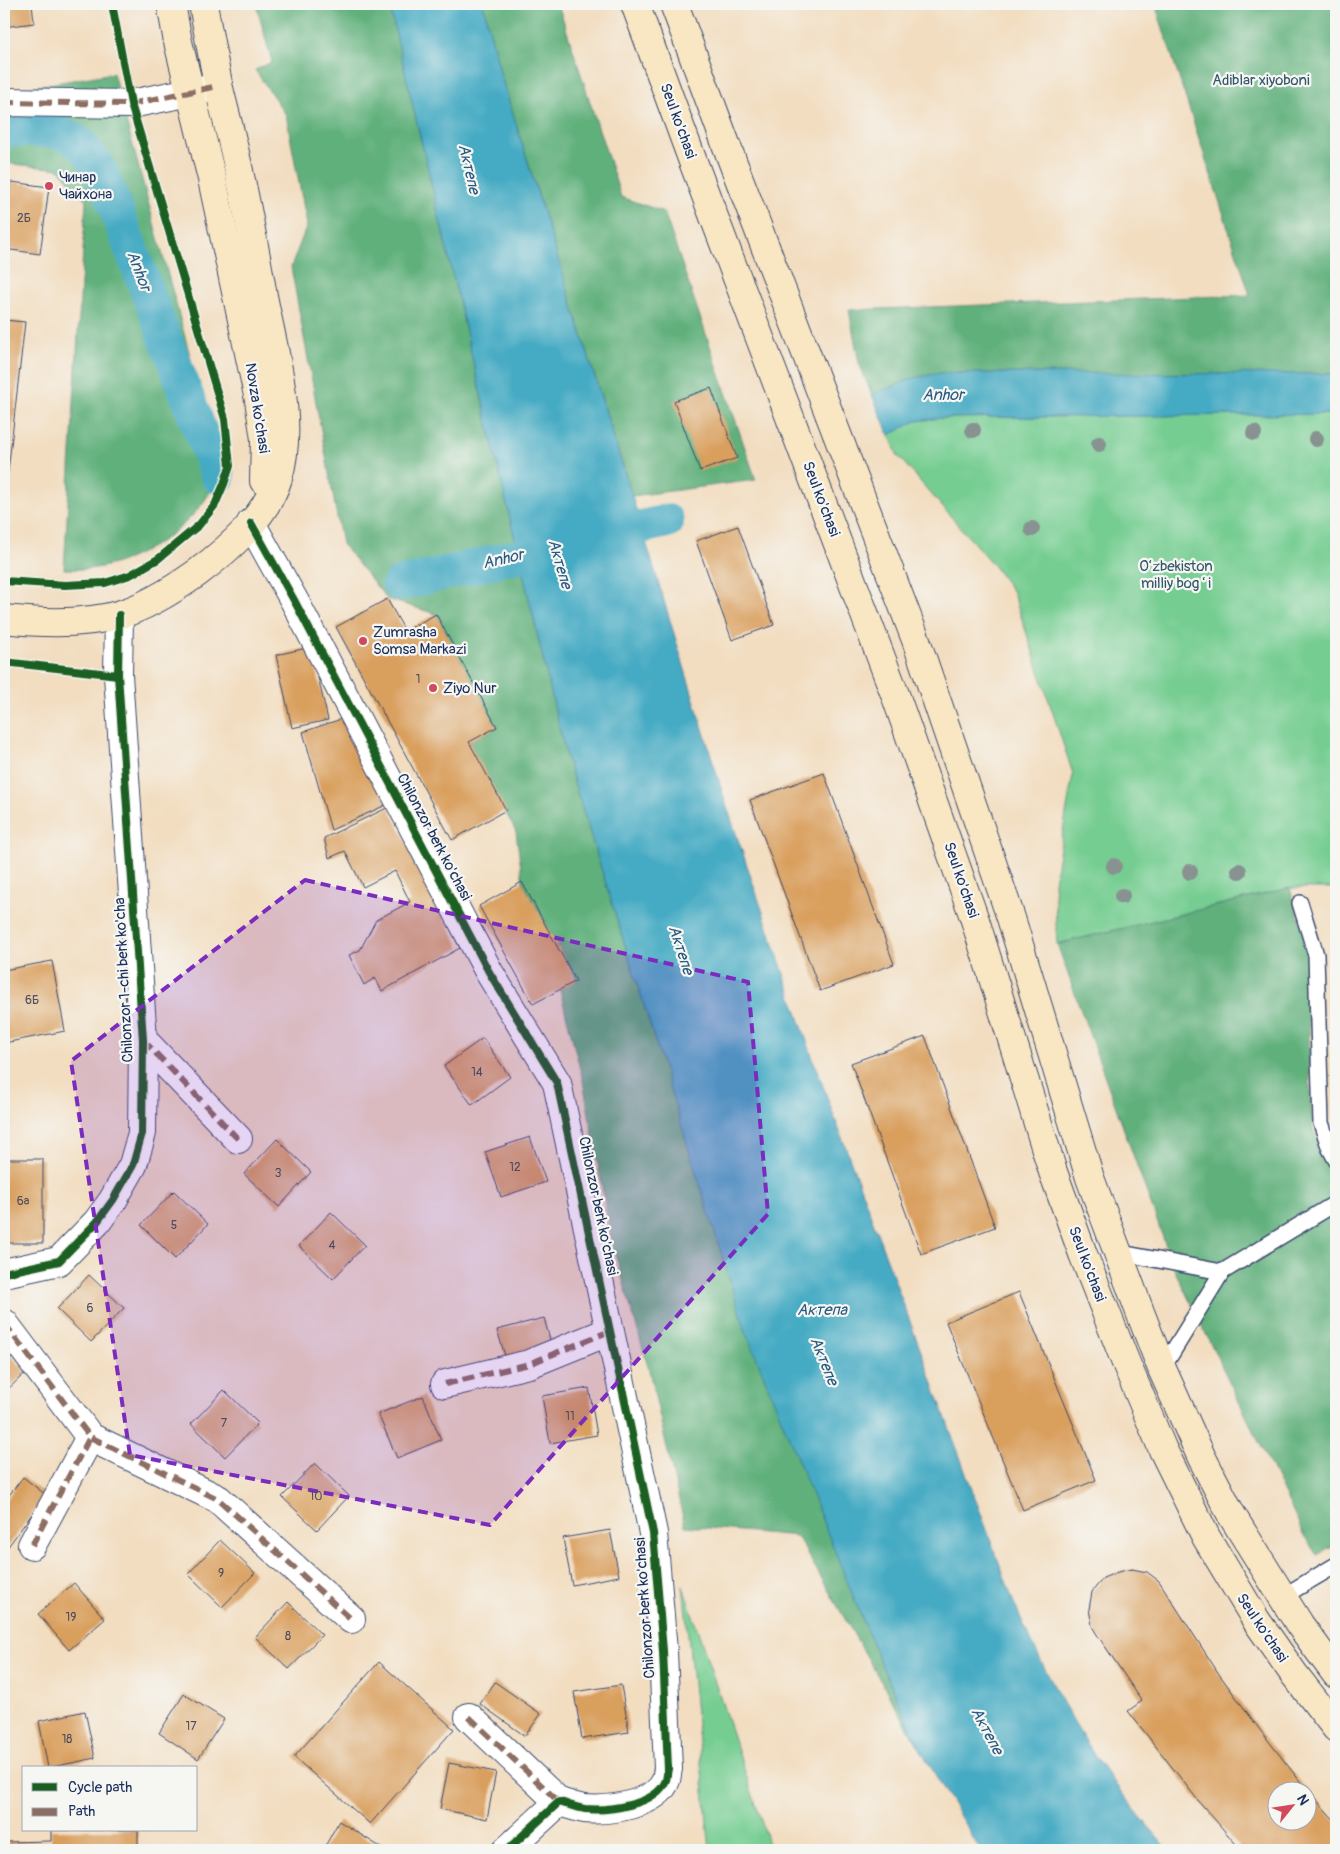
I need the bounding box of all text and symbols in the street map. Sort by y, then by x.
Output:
park label: Adiblar xiyoboni [1212,71,1310,90]
street label: Seul ko'chasi [656,81,701,162]
water label: Актепе [454,142,485,198]
place label: Чинар Чайхона [59,168,112,204]
marker: Чинар Чайхона [43,180,55,192]
house number: 2Б [17,211,31,226]
water label: Anhor [122,248,157,296]
street label: Novza ko'chasi [240,361,274,455]
water label: Anhor [922,385,966,405]
street label: Seul ko'chasi [798,459,844,539]
water label: Актепе [543,537,577,593]
water label: Anhor [481,544,528,573]
park label: Oʻzbekiston milliy bogʻi [1139,557,1213,593]
place label: Zumrasha Somsa Markazi [373,623,467,659]
marker: Zumrasha Somsa Markazi [357,635,369,647]
house number: 1 [416,672,420,687]
place label: Ziyo Nur [443,679,497,698]
marker: Ziyo Nur [427,682,439,694]
street label: Chilonzor berk ko'chasi [392,770,476,904]
street label: Seul ko'chasi [939,840,983,921]
street label: Chilonzor 1-chi berk ko'cha [110,897,138,1063]
water label: Актепе [664,923,699,979]
house number: 6Б [25,993,39,1008]
house number: 14 [471,1065,483,1080]
street label: Chilonzor berk ko'chasi [574,1135,622,1277]
house number: 12 [509,1160,521,1175]
house number: 3 [275,1166,282,1181]
house number: 6a [17,1194,30,1209]
house number: 5 [171,1218,177,1233]
street label: Seul ko'chasi [1064,1224,1110,1304]
house number: 4 [329,1238,336,1253]
water label: Актепа [797,1300,849,1320]
house number: 6 [87,1301,94,1316]
water label: Актепе [805,1334,844,1390]
house number: 11 [565,1409,575,1424]
house number: 7 [221,1416,228,1431]
house number: 10 [310,1489,322,1504]
street label: Chilonzor berk ko'chasi [631,1536,659,1679]
house number: 9 [218,1566,224,1581]
street label: Seul ko'chasi [1232,1590,1292,1666]
house number: 19 [66,1610,76,1625]
house number: 8 [285,1629,291,1644]
water label: Актепе [966,1704,1009,1760]
house number: 17 [185,1719,197,1734]
house number: 18 [62,1732,72,1747]
legend [22,1766,198,1832]
text: Cycle path [68,1778,132,1797]
north arrow [1268,1782,1318,1832]
text: N [1293,1791,1313,1808]
text: Path [68,1802,95,1821]

